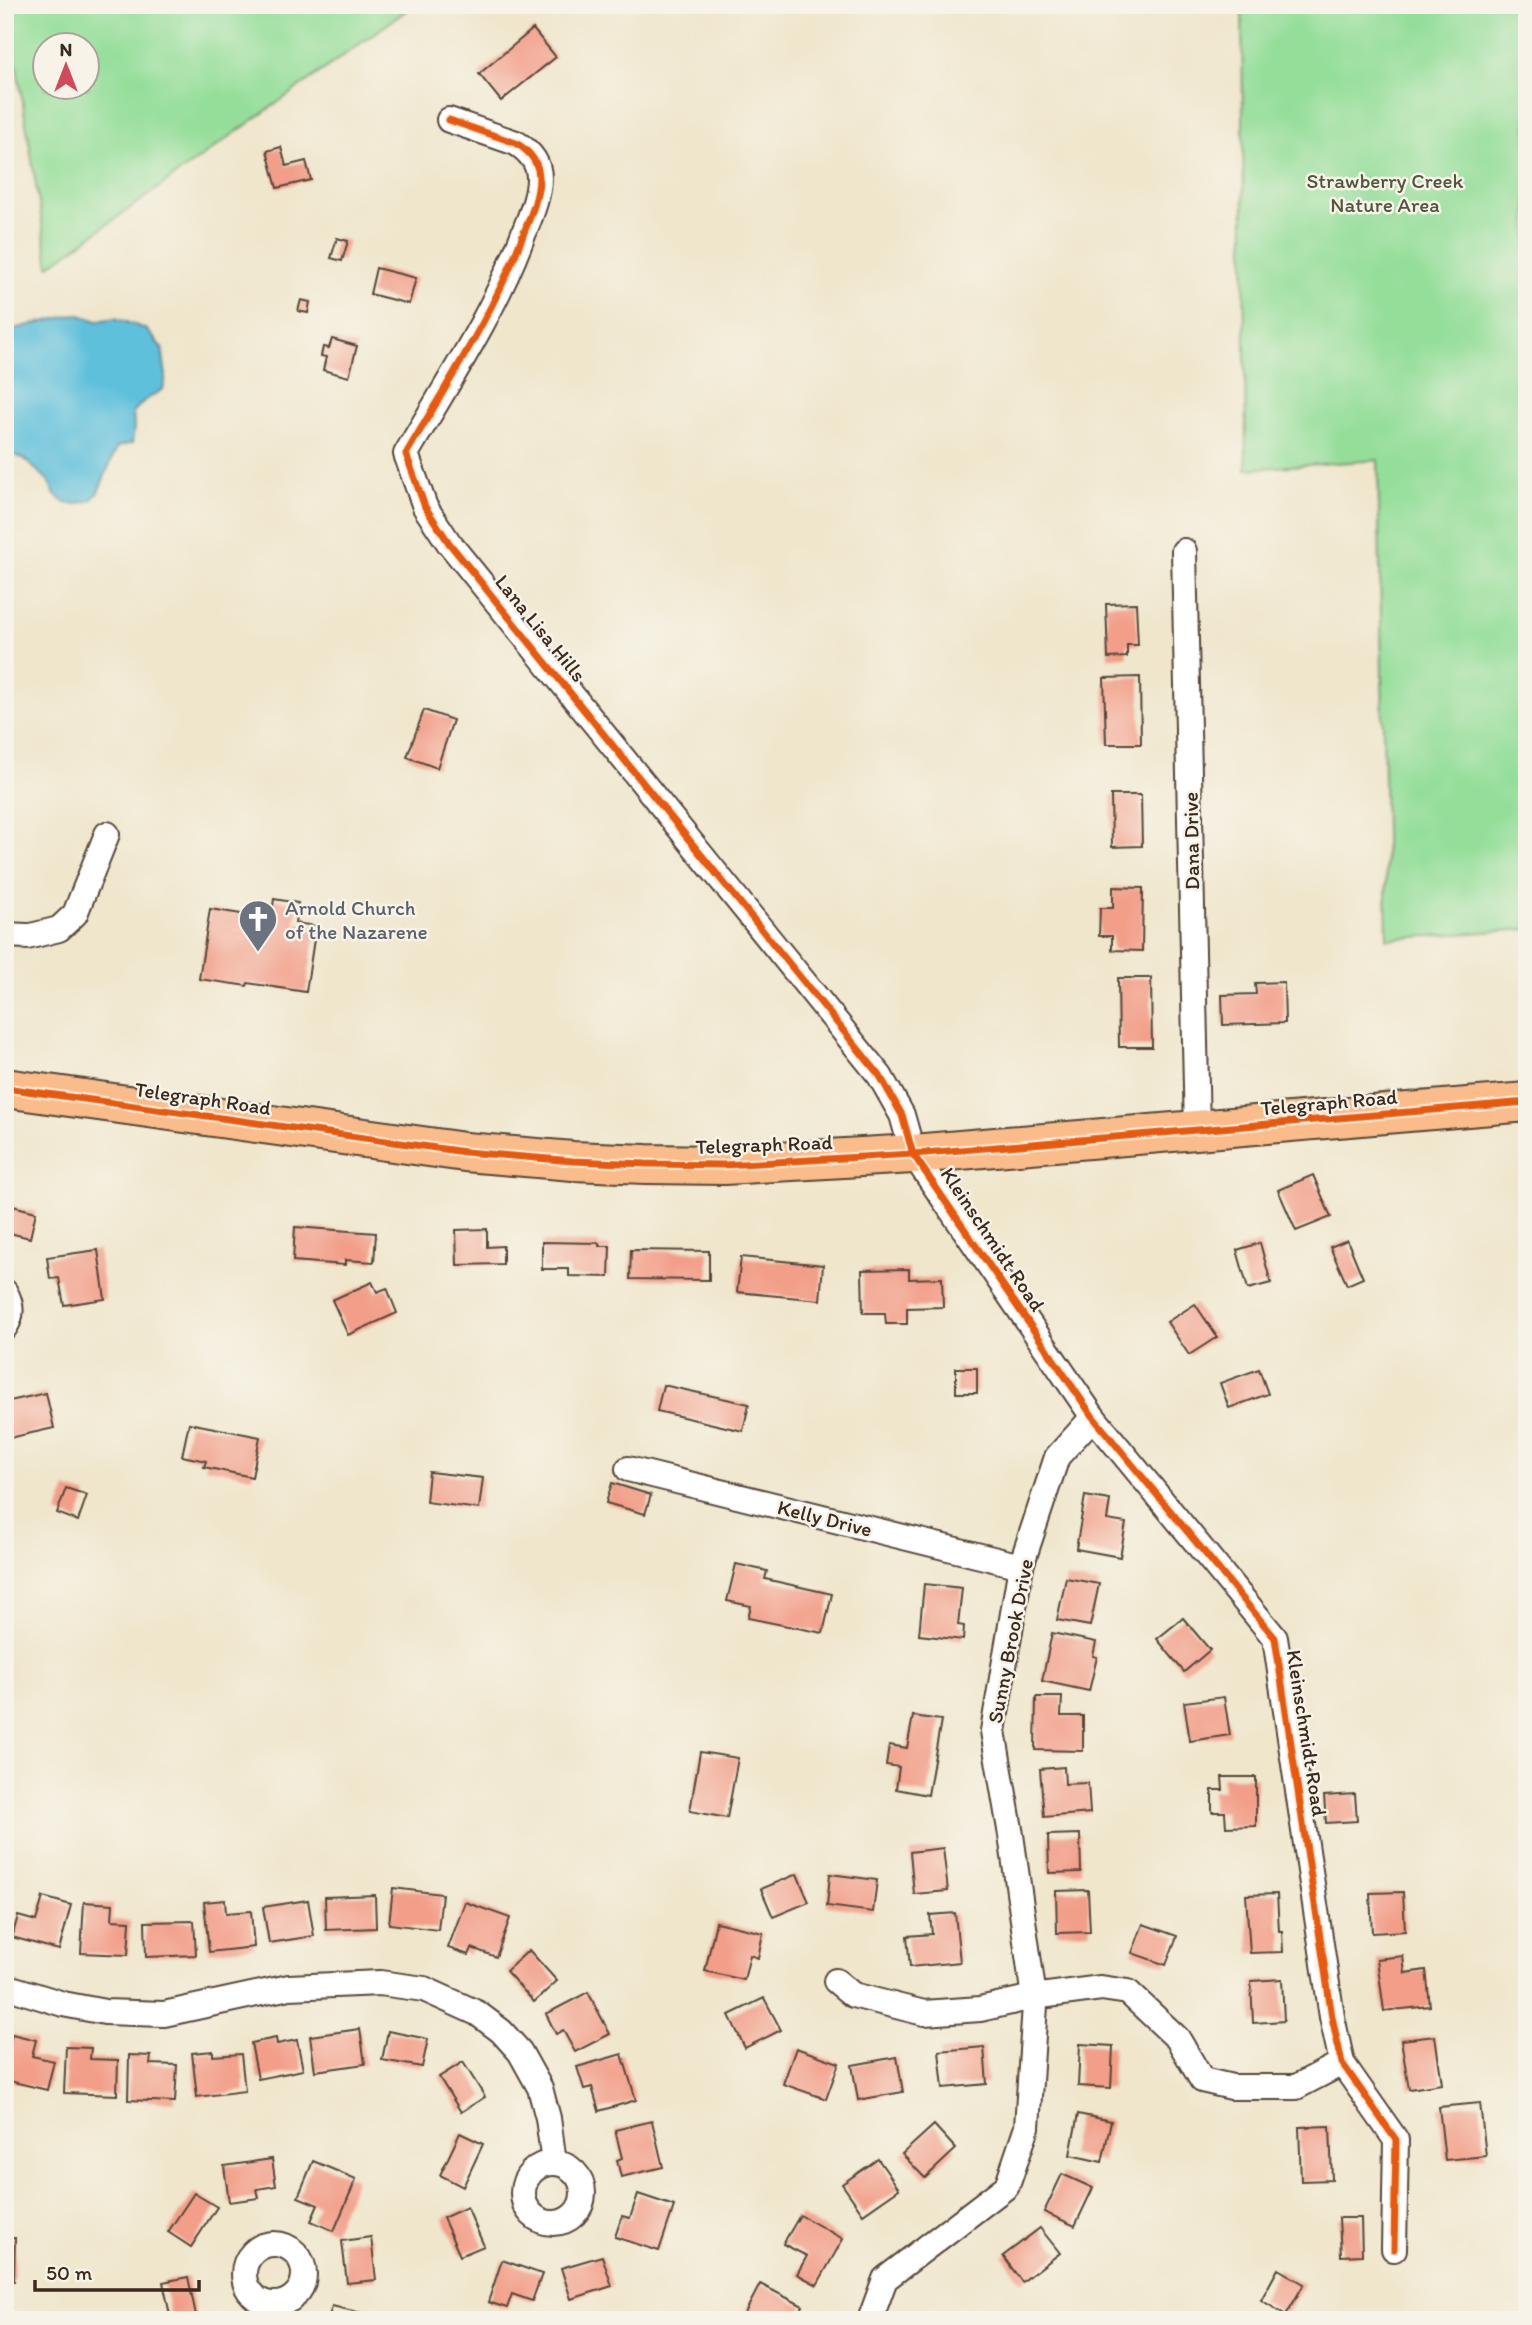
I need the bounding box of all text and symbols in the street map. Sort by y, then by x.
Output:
north arrow [32,32,102,102]
text: N [60,38,72,61]
park label: Strawberry Creek Nature Area [1307,168,1464,217]
street label: Lana Lisa Hills [490,569,592,687]
street label: Dana Drive [1178,792,1204,890]
place label: Arnold Church of the Nazarene [285,895,428,944]
church icon: Arnold Church of the Nazarene [237,898,279,953]
street label: Telegraph Road [133,1076,273,1120]
street label: Telegraph Road [1260,1084,1399,1120]
street label: Telegraph Road [695,1129,834,1159]
street label: Kleinschmidt Road [936,1162,1051,1316]
street label: Kelly Drive [775,1494,875,1542]
street label: Sunny Brook Drive [982,1557,1038,1725]
street label: Kleinschmidt Road [1281,1648,1333,1819]
scale bar [35,2248,200,2292]
text: 50 m [46,2260,93,2285]

